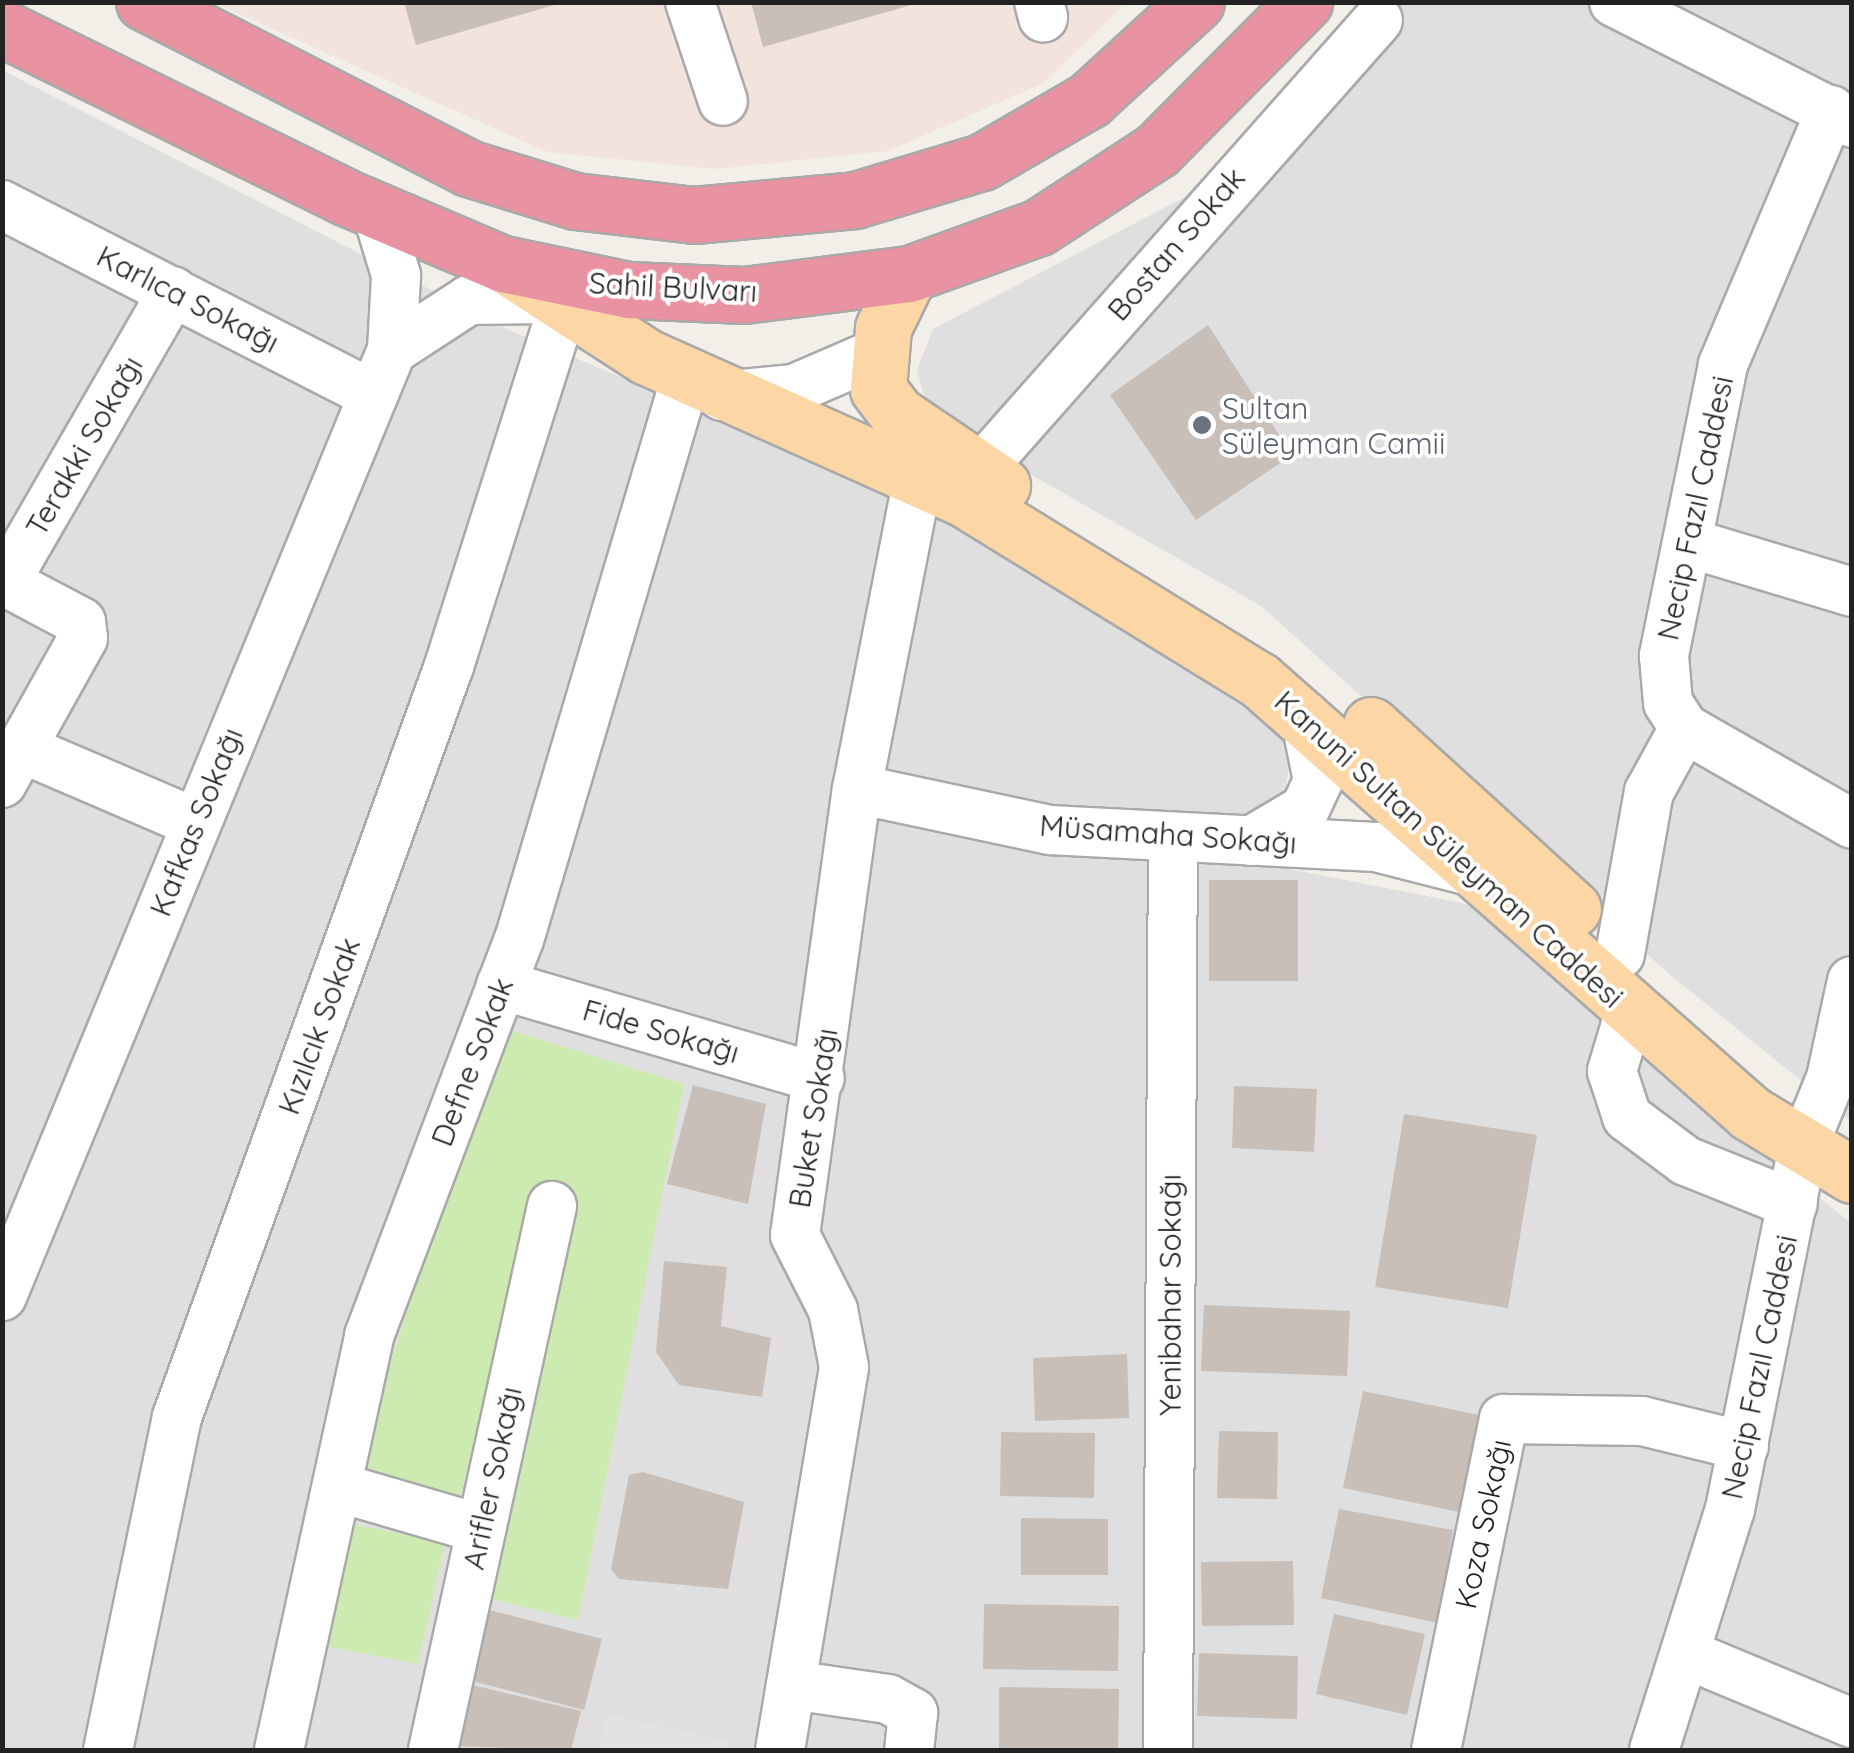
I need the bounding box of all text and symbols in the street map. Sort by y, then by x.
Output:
street label: Bostan Sokak [1100,160,1252,328]
street label: Karlıca Sokağı [91,238,285,360]
street label: Sahil Bulvarı [588,265,758,309]
street label: Terakki Sokağı [18,350,150,542]
street label: Necip Fazıl Caddesi [1649,373,1741,643]
place label: Sultan Süleyman Camii [1222,390,1445,460]
marker: Sultan Süleyman Camii [1191,414,1213,436]
street label: Kanuni Sultan Süleyman Caddesi [1267,683,1631,1015]
street label: Kafkas Sokağı [142,723,250,921]
street label: Müsamaha Sokağı [1038,807,1298,861]
street label: Kızılcık Sokak [270,933,368,1119]
street label: Defne Sokak [423,973,521,1151]
street label: Fide Sokağı [579,992,743,1070]
street label: Buket Sokağı [781,1026,845,1210]
street label: Yenibahar Sokağı [1152,1174,1188,1416]
street label: Necip Fazıl Caddesi [1713,1232,1805,1502]
street label: Arifler Sokağı [455,1383,529,1573]
street label: Koza Sokağı [1447,1436,1519,1612]

